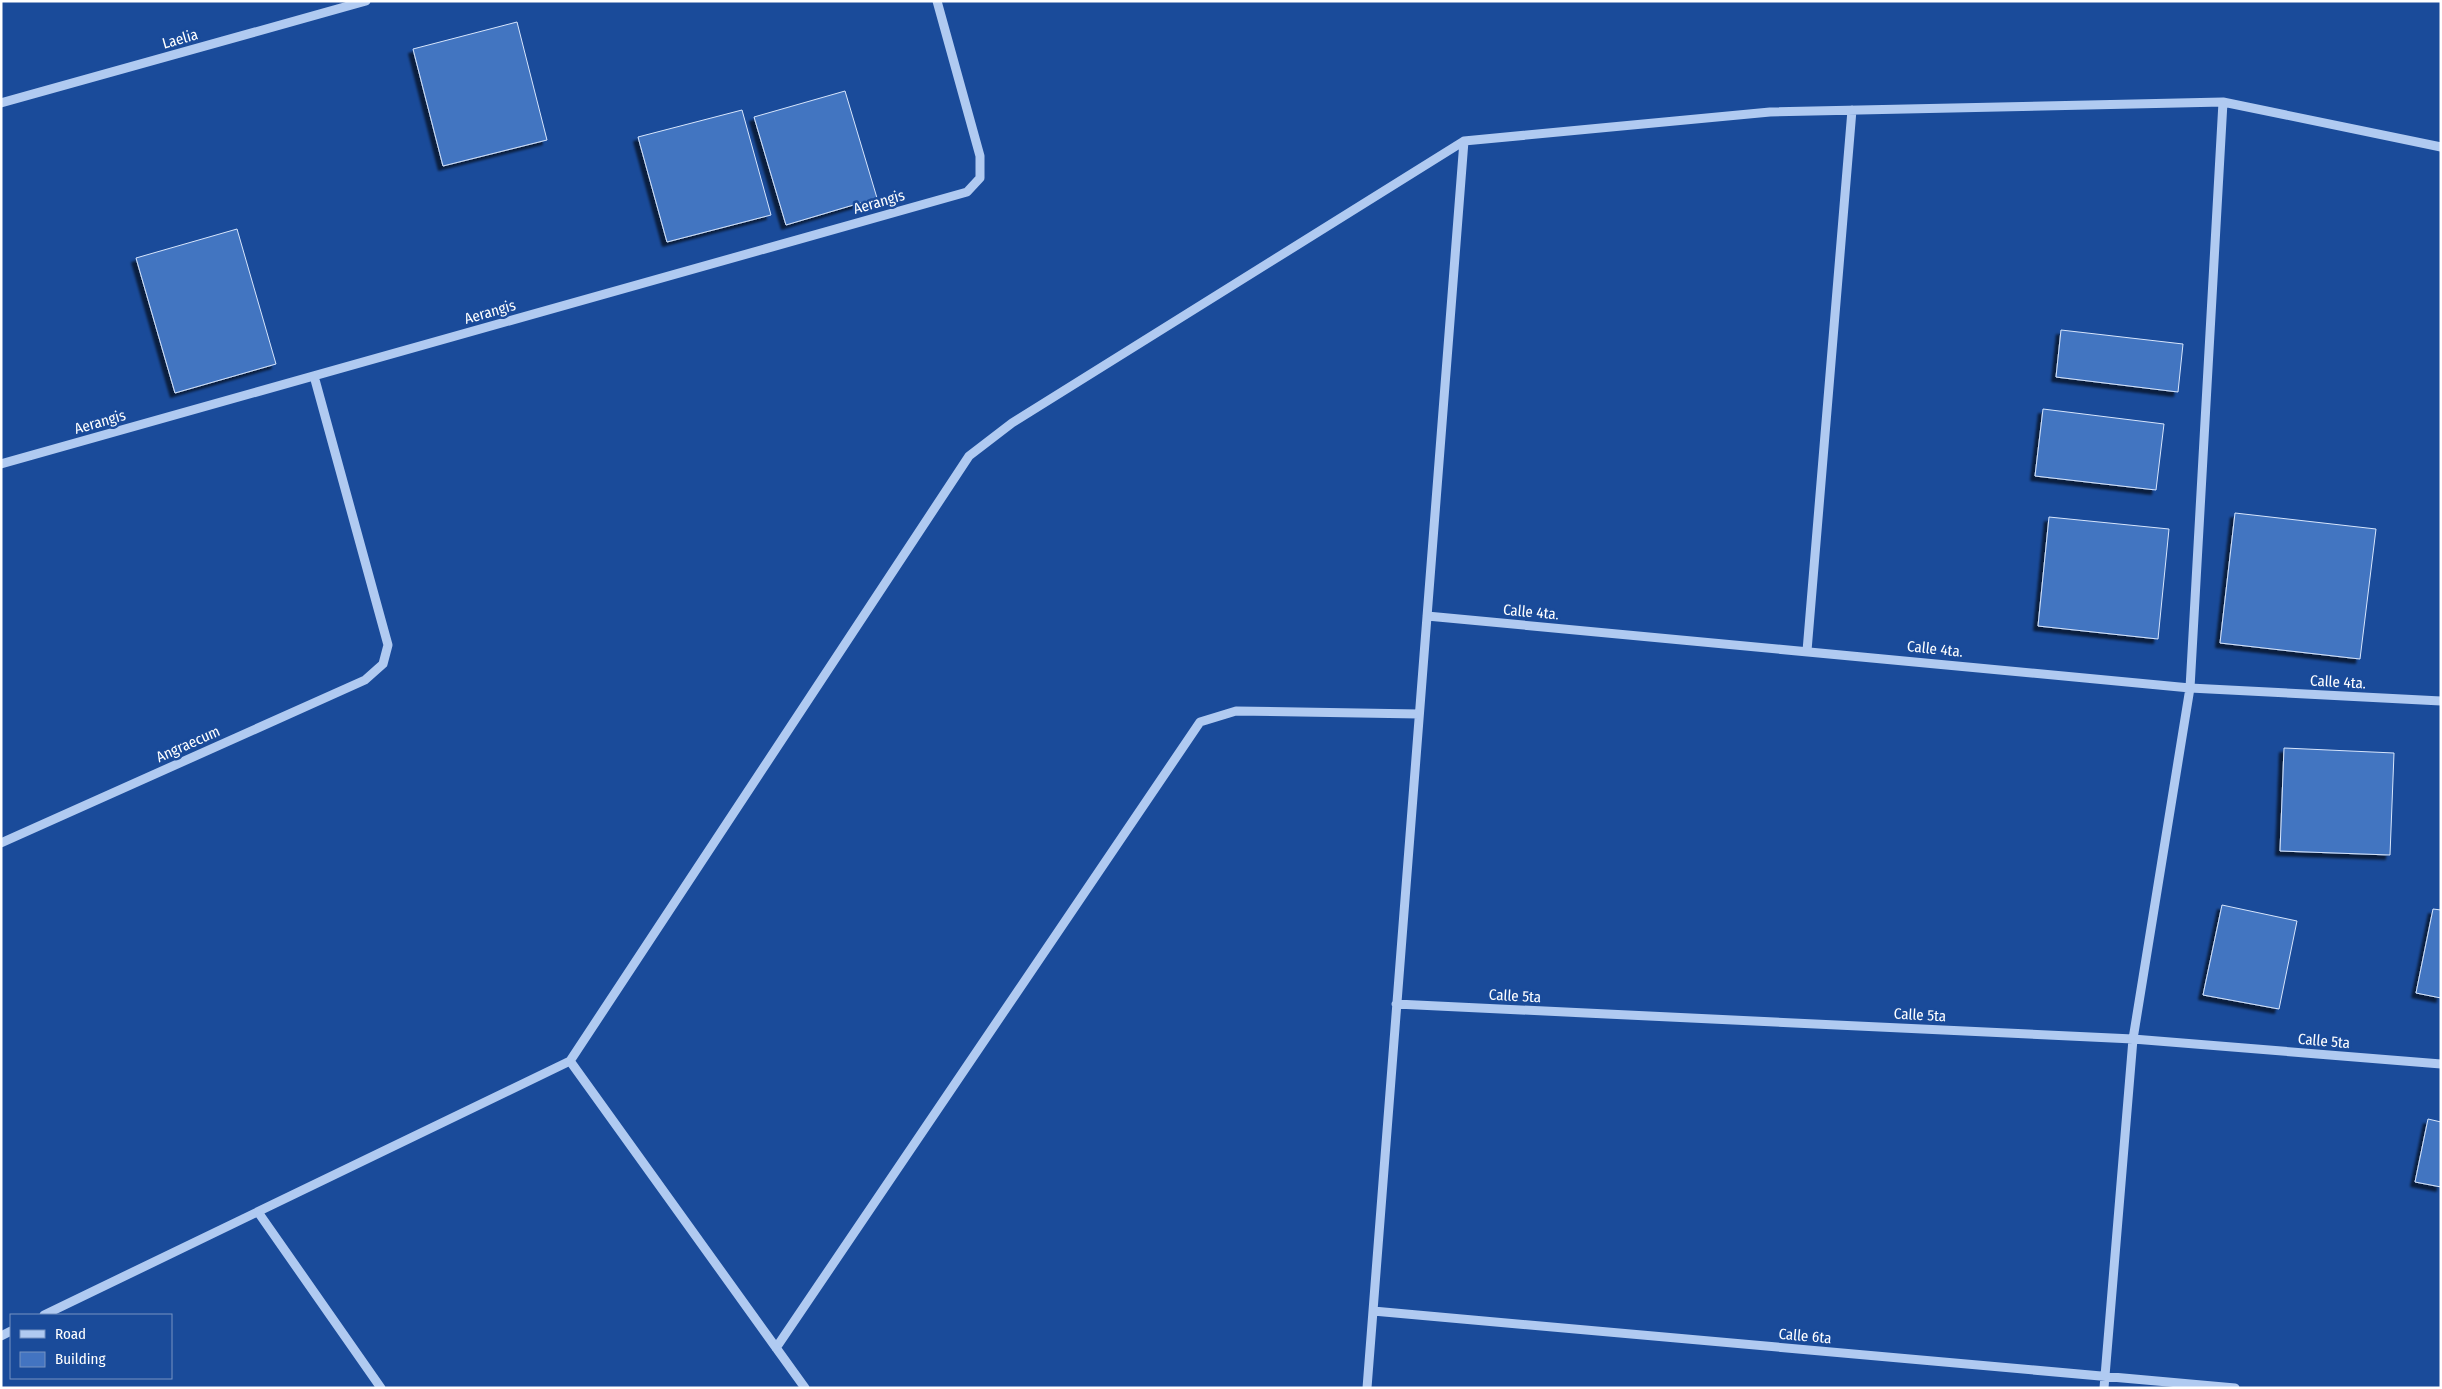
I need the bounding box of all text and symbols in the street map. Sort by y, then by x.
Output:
street label: Laelia [160,25,200,53]
street label: Aerangis [851,186,907,218]
street label: Aerangis [462,296,518,328]
street label: Aerangis [72,406,128,438]
street label: Calle 4ta. [1502,601,1560,623]
street label: Calle 4ta. [1906,637,1964,661]
street label: Calle 4ta. [2310,672,2366,692]
street label: Angraecum [153,722,223,766]
street label: Calle 5ta [1488,986,1542,1006]
street label: Calle 5ta [1893,1005,1947,1025]
street label: Calle 5ta [2297,1030,2351,1052]
legend [10,1314,172,1379]
text: Road [55,1325,86,1343]
street label: Calle 6ta [1778,1325,1832,1347]
text: Building [55,1350,106,1368]

